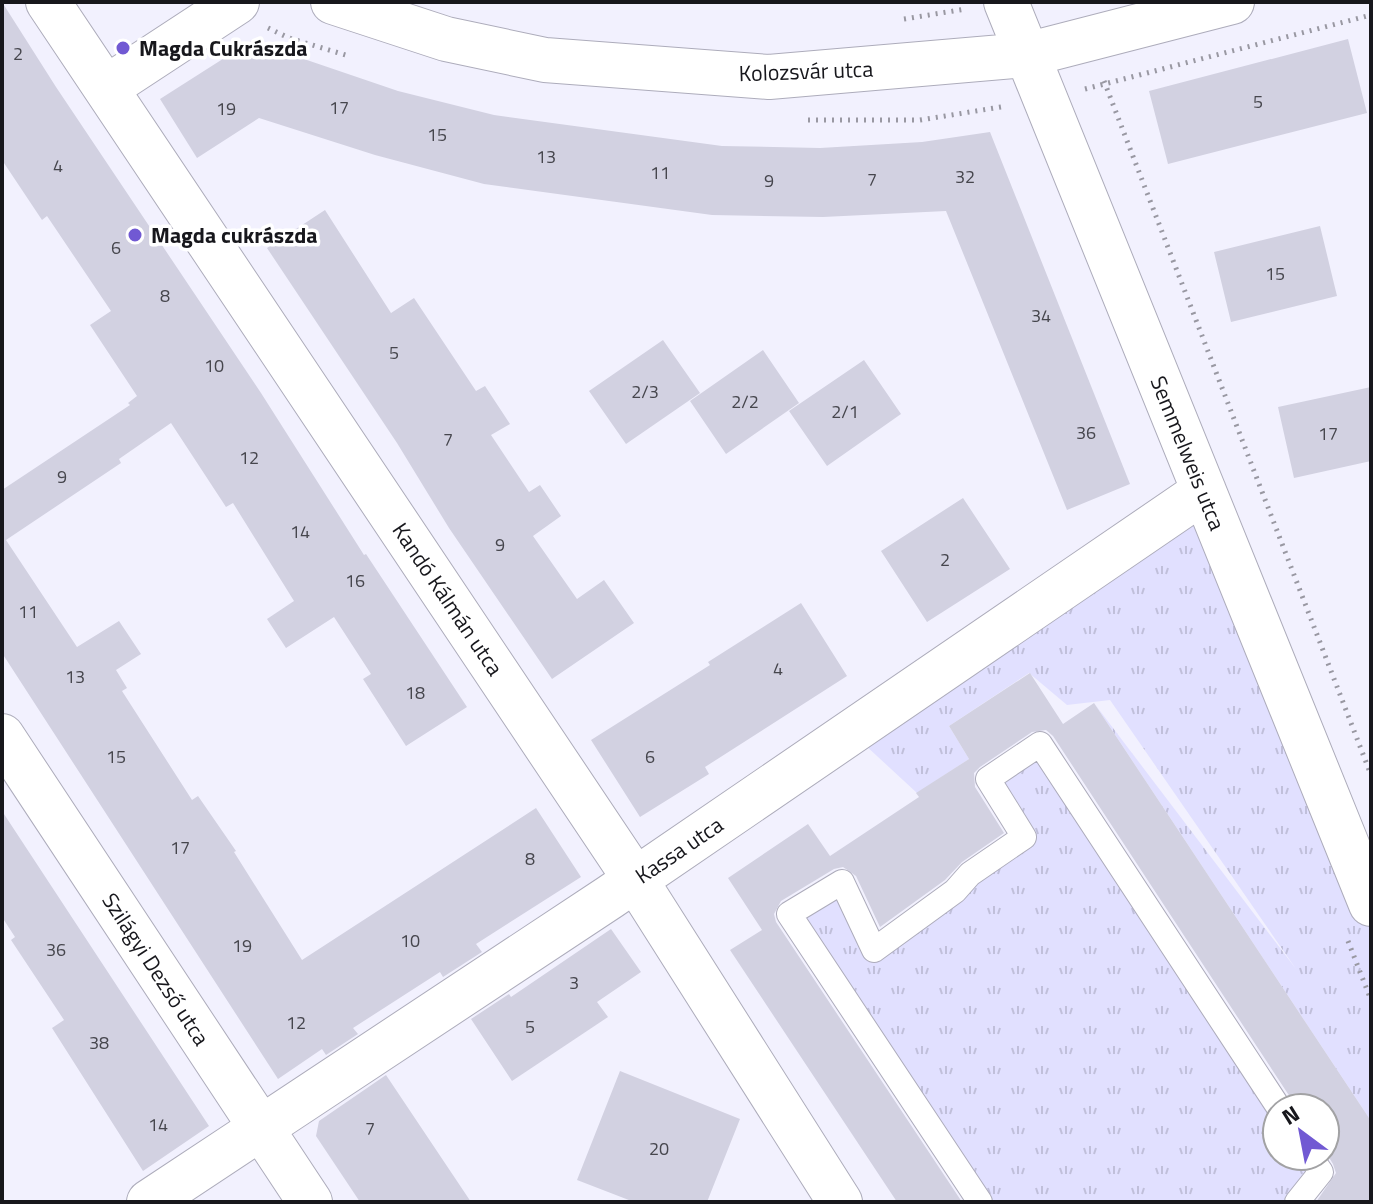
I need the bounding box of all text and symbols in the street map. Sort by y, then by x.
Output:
place label: Magda Cukrászda [139,31,307,65]
marker: Magda Cukrászda [114,39,132,57]
house number: 2 [13,40,23,67]
street label: Kolozsvár utca [738,52,874,90]
house number: 5 [1253,88,1263,115]
house number: 17 [329,94,349,121]
house number: 19 [216,95,236,122]
house number: 15 [427,121,447,148]
house number: 13 [536,143,556,170]
house number: 4 [53,152,63,179]
house number: 11 [650,159,670,186]
house number: 32 [955,163,975,190]
house number: 7 [867,166,877,193]
house number: 9 [764,167,774,194]
place label: Magda cukrászda [151,218,317,252]
marker: Magda cukrászda [126,226,144,244]
house number: 6 [111,234,121,261]
house number: 15 [1265,260,1285,287]
house number: 8 [160,282,170,309]
house number: 34 [1031,302,1051,329]
house number: 5 [389,339,399,366]
house number: 10 [204,352,224,379]
street label: Semmelweis utca [1142,371,1234,535]
house number: 2/3 [631,378,659,405]
house number: 2/2 [731,388,759,415]
house number: 2/1 [831,398,859,425]
house number: 36 [1076,419,1096,446]
house number: 17 [1318,420,1338,447]
house number: 7 [443,426,453,453]
house number: 12 [239,444,259,471]
house number: 9 [57,463,67,490]
street label: Kandó Kálmán utca [384,516,512,682]
house number: 14 [290,518,310,545]
house number: 9 [495,531,505,558]
house number: 2 [940,546,950,573]
house number: 16 [345,567,365,594]
house number: 11 [18,598,38,625]
house number: 4 [773,655,783,682]
house number: 13 [65,663,85,690]
house number: 18 [405,679,425,706]
house number: 15 [106,743,126,770]
house number: 6 [645,743,655,770]
street label: Kassa utca [628,808,730,892]
house number: 17 [170,834,190,861]
house number: 8 [525,845,535,872]
street label: Szilágyi Dezső utca [94,886,218,1052]
house number: 10 [400,927,420,954]
house number: 19 [232,932,252,959]
house number: 36 [46,936,66,963]
house number: 3 [569,969,579,996]
house number: 12 [286,1009,306,1036]
house number: 5 [525,1013,535,1040]
house number: 38 [89,1029,109,1056]
north arrow [1261,1092,1341,1172]
text: N [1275,1097,1306,1133]
house number: 14 [148,1111,168,1138]
house number: 7 [365,1115,375,1142]
house number: 20 [649,1135,669,1162]

